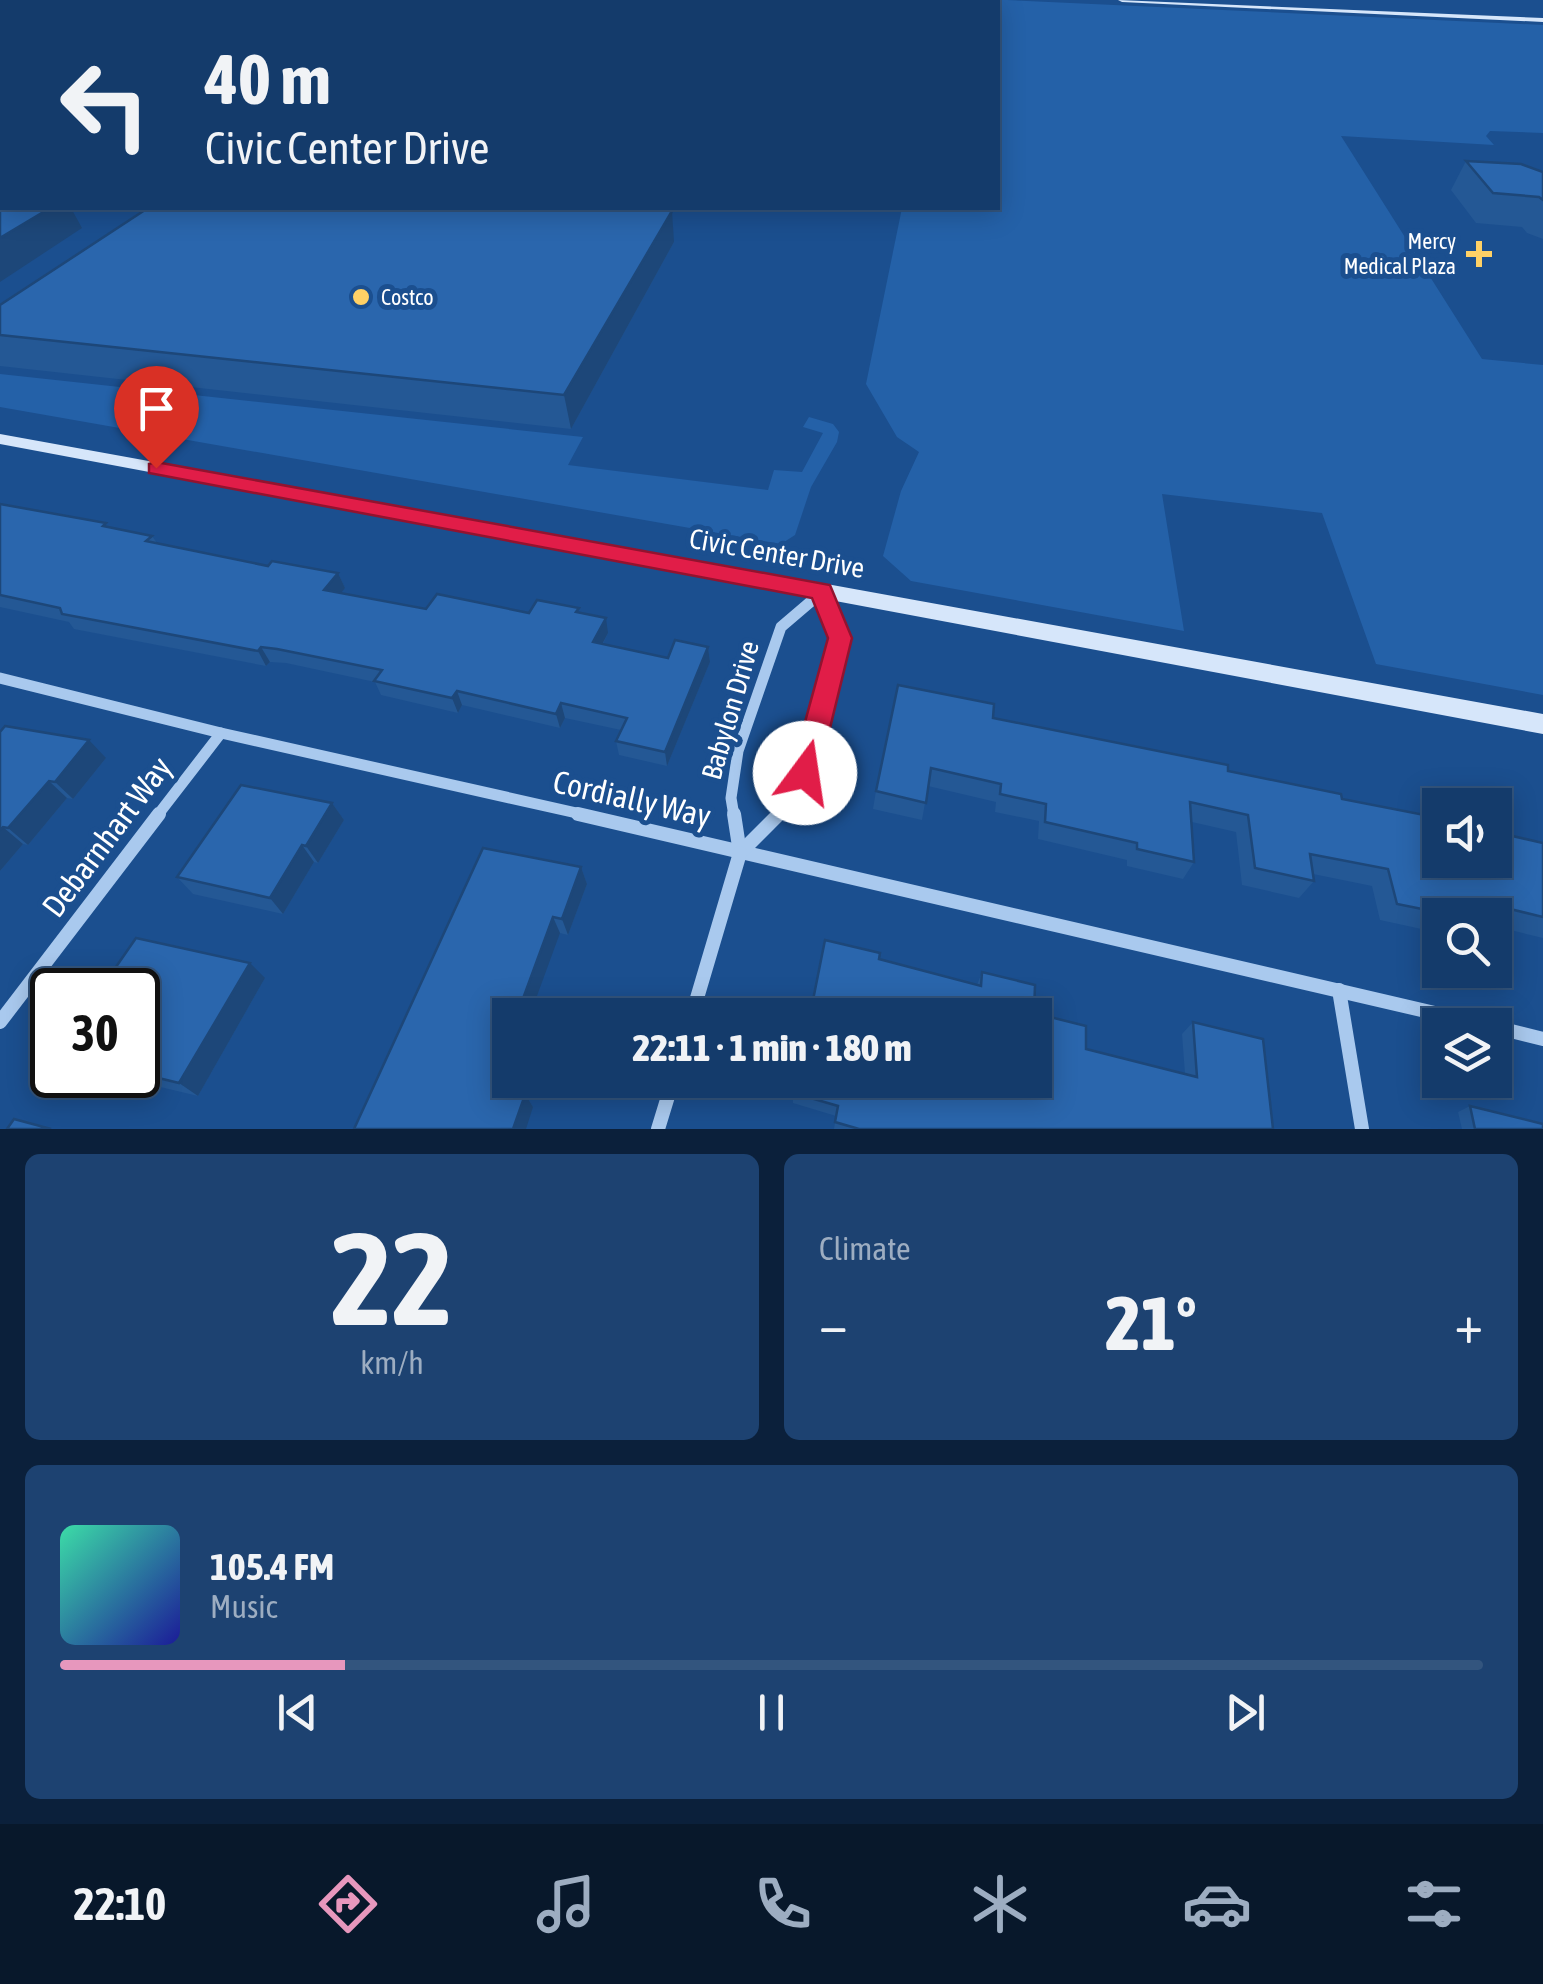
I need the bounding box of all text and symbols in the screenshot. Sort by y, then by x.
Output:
text: 40 m [205,39,331,119]
icon: left [40,40,170,170]
text: Civic Center Drive [205,122,490,174]
place label: Mercy Medical Plaza [1344,228,1456,279]
marker: Mercy Medical Plaza [1466,241,1492,267]
place label: Costco [381,284,434,310]
marker: Costco [350,286,372,308]
pin [114,366,199,469]
icon: arrive [129,381,184,436]
street label: Civic Center Drive [687,522,867,584]
street label: Babylon Drive [695,637,765,783]
position arrow [753,721,857,825]
street label: Debarnhart Way [34,749,179,924]
street label: Cordially Way [550,762,715,835]
map controls [1422,788,1512,1098]
button: sound [1422,788,1512,878]
button: search [1422,898,1512,988]
speed limit sign: 30 [30,968,160,1098]
button: layers [1422,1008,1512,1098]
text: 22:11 · 1 min · 180 m [632,1026,912,1069]
text: 22 [331,1204,453,1353]
text: Climate [819,1230,911,1267]
text: 21° [1105,1280,1197,1366]
text: − [819,1292,848,1355]
text: + [1454,1292,1483,1355]
text: km/h [360,1344,424,1381]
text: 105.4 FM [210,1545,334,1588]
text: Music [210,1588,277,1625]
icon: previous [270,1685,325,1740]
icon: pause [744,1685,799,1740]
icon: next [1218,1685,1273,1740]
icon: directions [313,1869,383,1939]
icon: music [531,1869,601,1939]
icon: phone [748,1869,818,1939]
icon: climate [965,1869,1035,1939]
icon: car [1182,1869,1252,1939]
icon: filters [1399,1869,1469,1939]
text: 22:10 [74,1878,166,1930]

